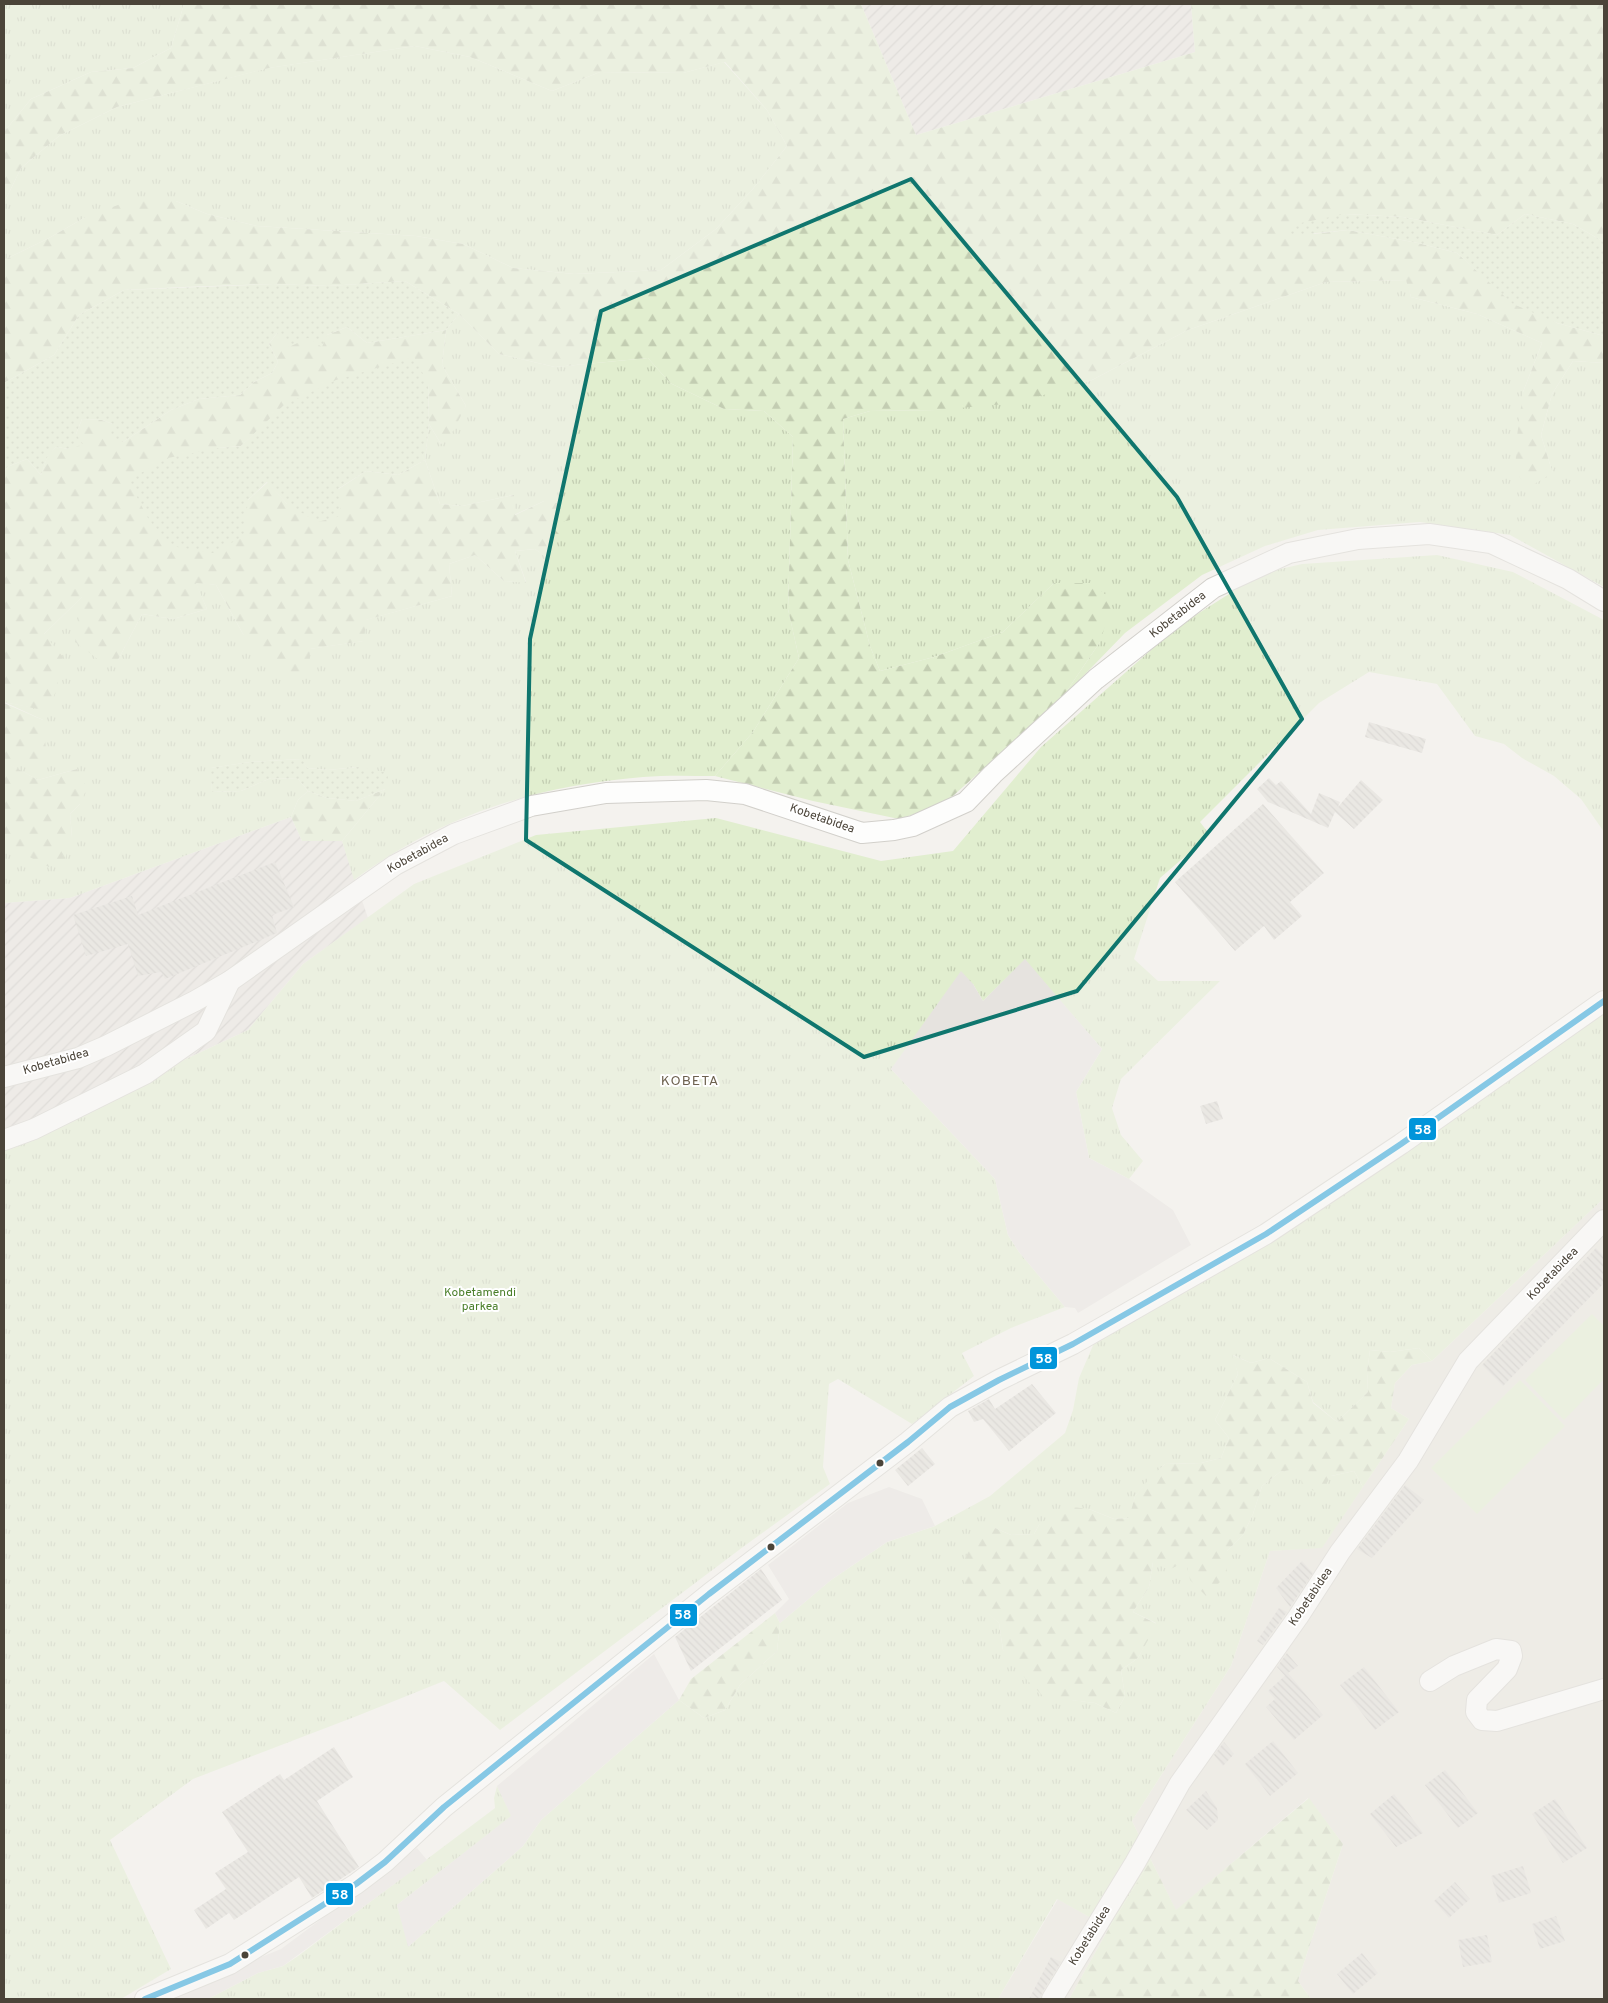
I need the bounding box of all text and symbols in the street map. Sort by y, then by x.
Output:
street label: Kobetabidea [1146,588,1210,642]
street label: Kobetabidea [787,800,857,838]
street label: Kobetabidea [385,831,451,877]
street label: Kobetabidea [21,1045,91,1079]
district label: KOBETA [661,1073,719,1090]
line badge: 58 [1408,1117,1437,1141]
text: 58 [1414,1122,1432,1139]
street label: Kobetabidea [1524,1244,1582,1304]
park label: Kobetamendi parkea [444,1285,516,1315]
line badge: 58 [1029,1346,1058,1370]
text: 58 [1035,1351,1053,1368]
unlabelled marker [875,1458,885,1468]
unlabelled marker [766,1542,776,1552]
street label: Kobetabidea [1285,1565,1337,1629]
line badge: 58 [669,1603,698,1627]
text: 58 [674,1607,692,1624]
line badge: 58 [325,1882,354,1906]
text: 58 [331,1887,349,1904]
street label: Kobetabidea [1065,1903,1115,1969]
unlabelled marker [240,1950,250,1960]

